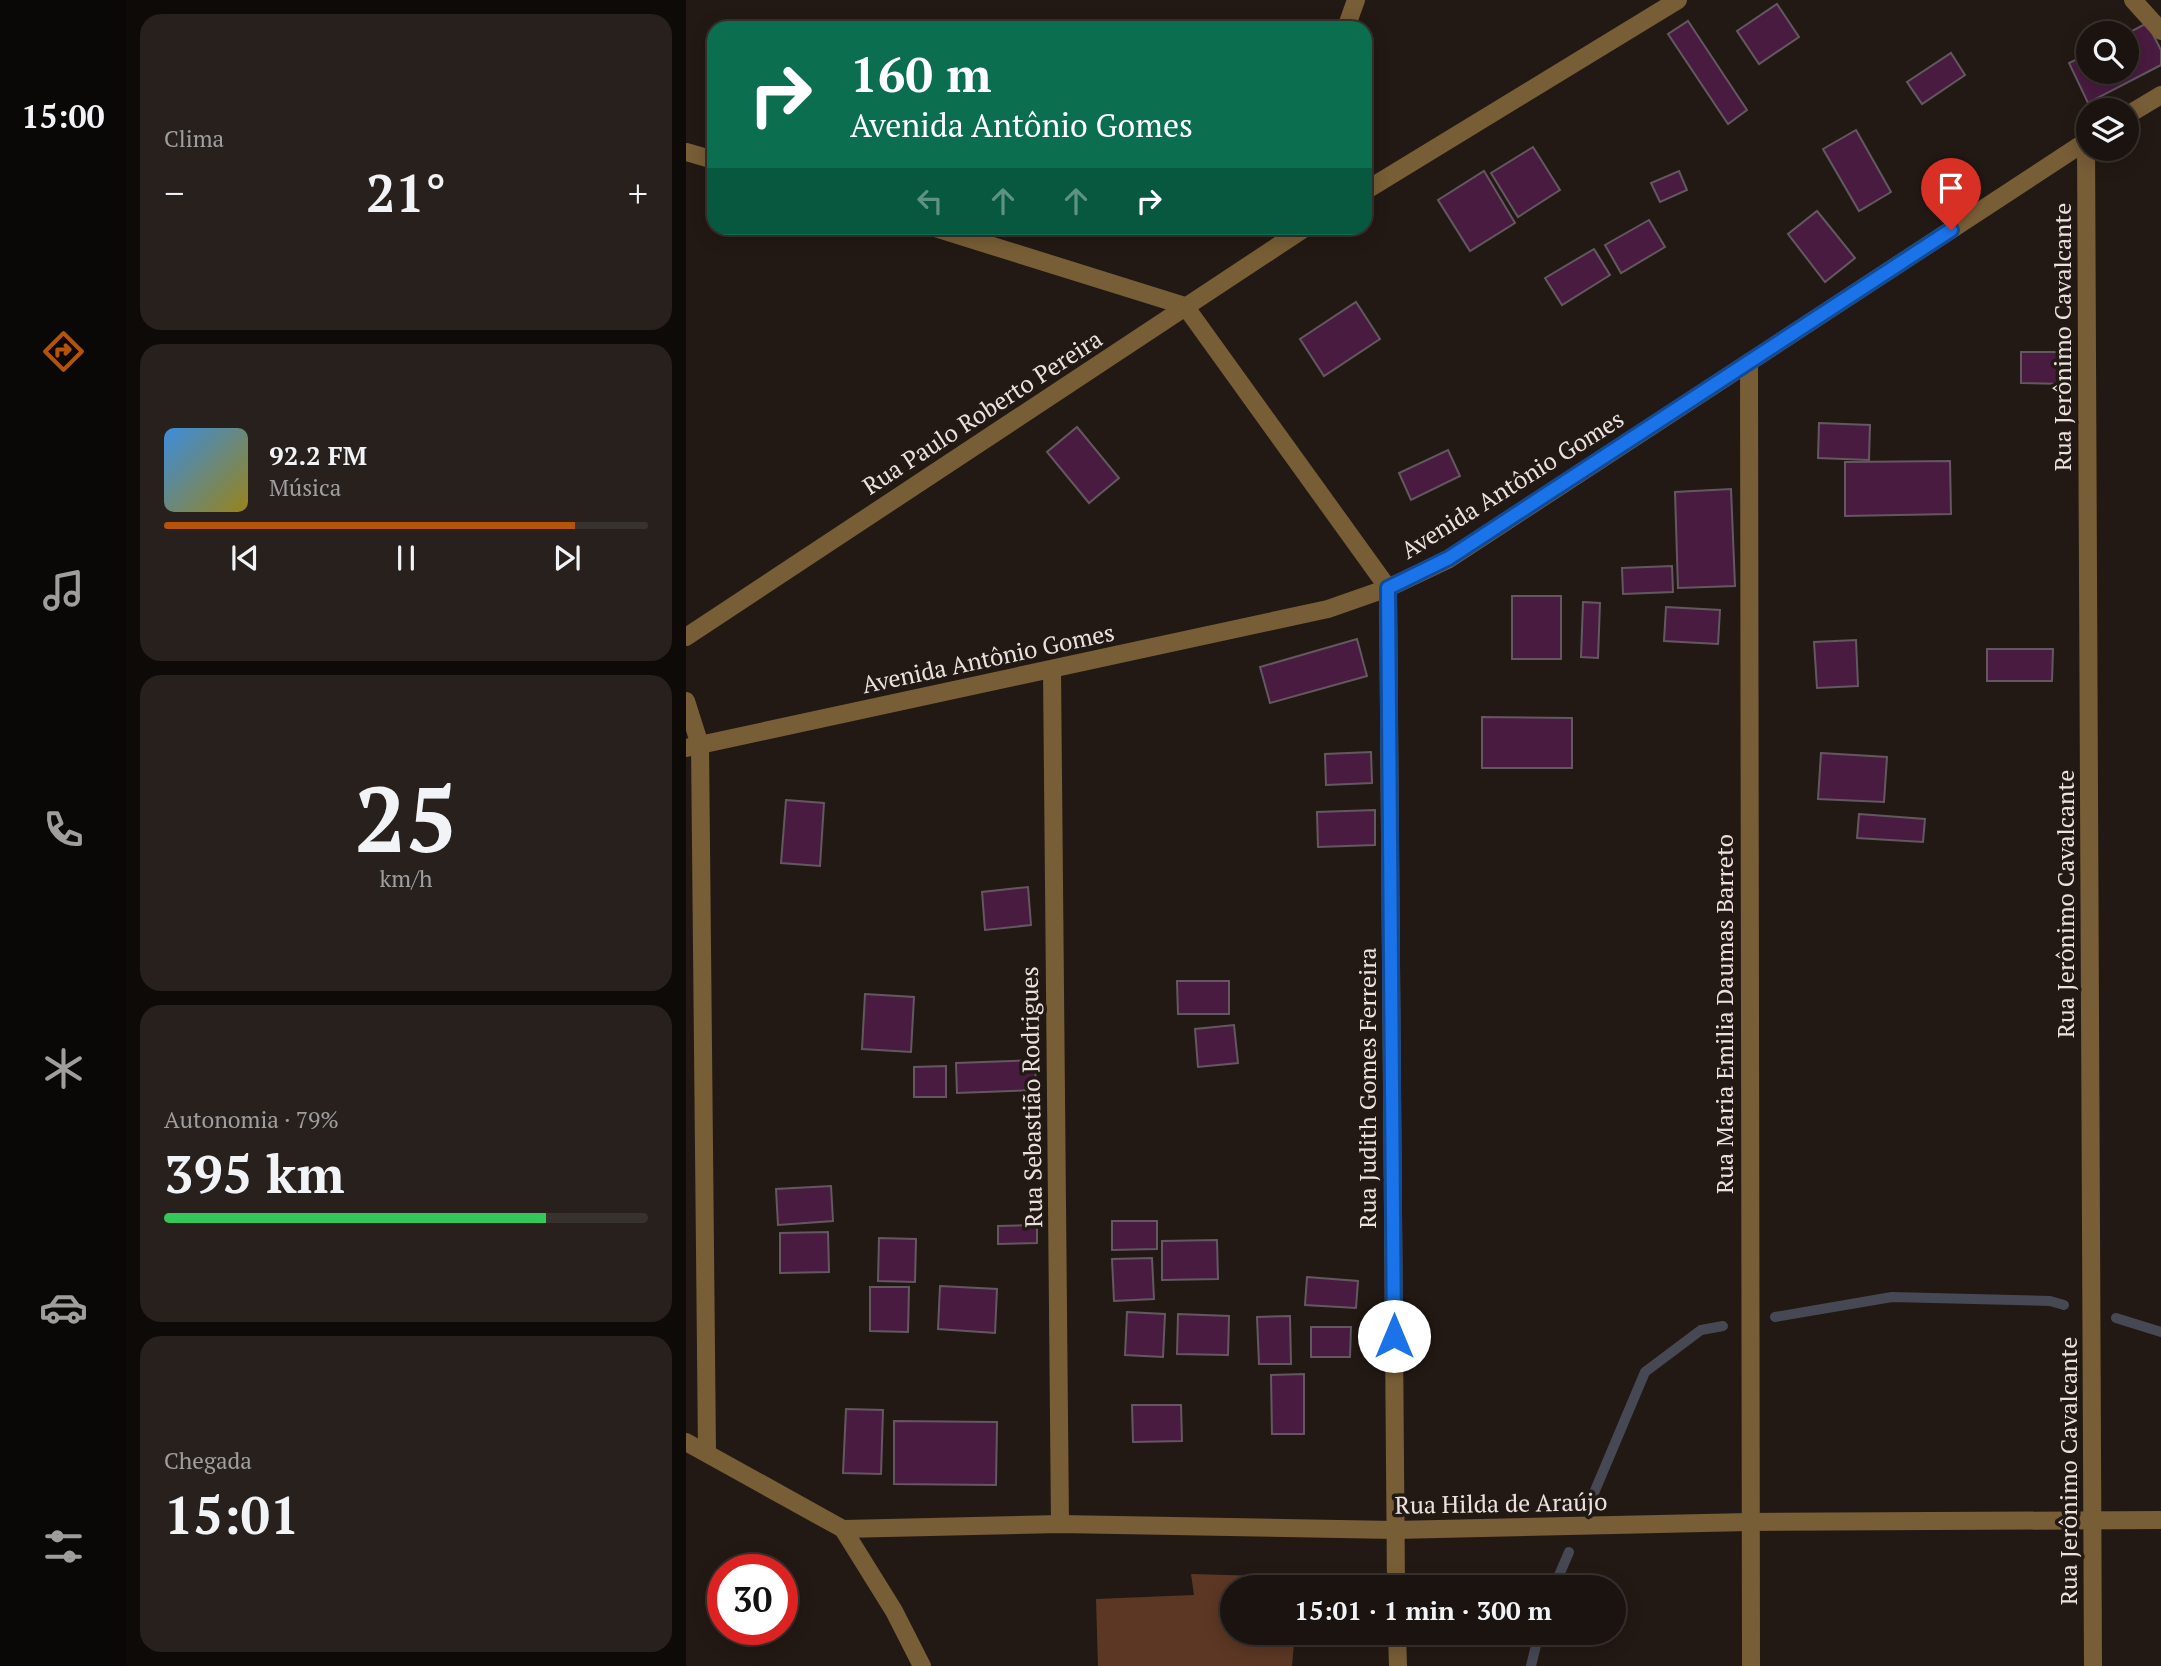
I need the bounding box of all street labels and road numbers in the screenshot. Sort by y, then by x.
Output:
street label: Rua Jerônimo Cavalcante [2046,203,2078,471]
street label: Rua Paulo Roberto Pereira [856,322,1108,502]
street label: Avenida Antônio Gomes [1394,402,1630,566]
street label: Avenida Antônio Gomes [859,616,1117,700]
street label: Rua Jerônimo Cavalcante [2049,770,2081,1038]
street label: Rua Maria Emilia Daumas Barreto [1708,834,1740,1194]
street label: Rua Judith Gomes Ferreira [1351,947,1383,1229]
street label: Rua Sebastião Rodrigues [1013,966,1049,1228]
street label: Rua Jerônimo Cavalcante [2052,1337,2084,1605]
street label: Rua Hilda de Araújo [1394,1485,1608,1521]

